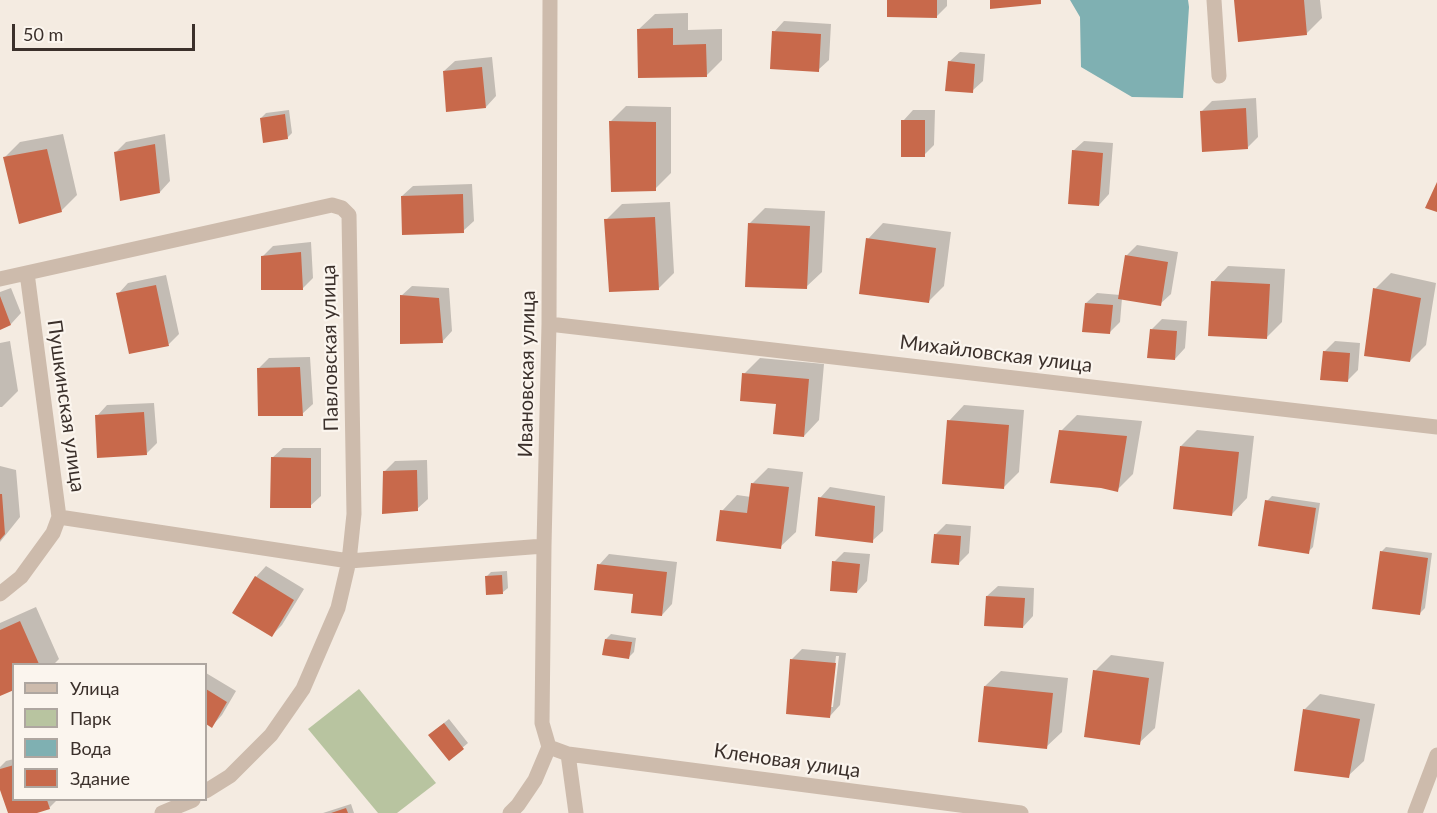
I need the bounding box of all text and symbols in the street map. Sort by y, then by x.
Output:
scale bar [15,12,198,50]
text: 50 m [23,23,63,45]
street label: Павловская улица [317,264,343,432]
street label: Ивановская улица [514,290,540,458]
street label: Пушкинская улица [42,318,90,494]
street label: Михайловская улица [898,330,1094,378]
legend [12,663,207,801]
text: Улица [70,677,120,699]
text: Парк [70,707,111,729]
text: Вода [70,737,111,759]
street label: Кленовая улица [712,739,862,783]
text: Здание [70,767,130,789]

